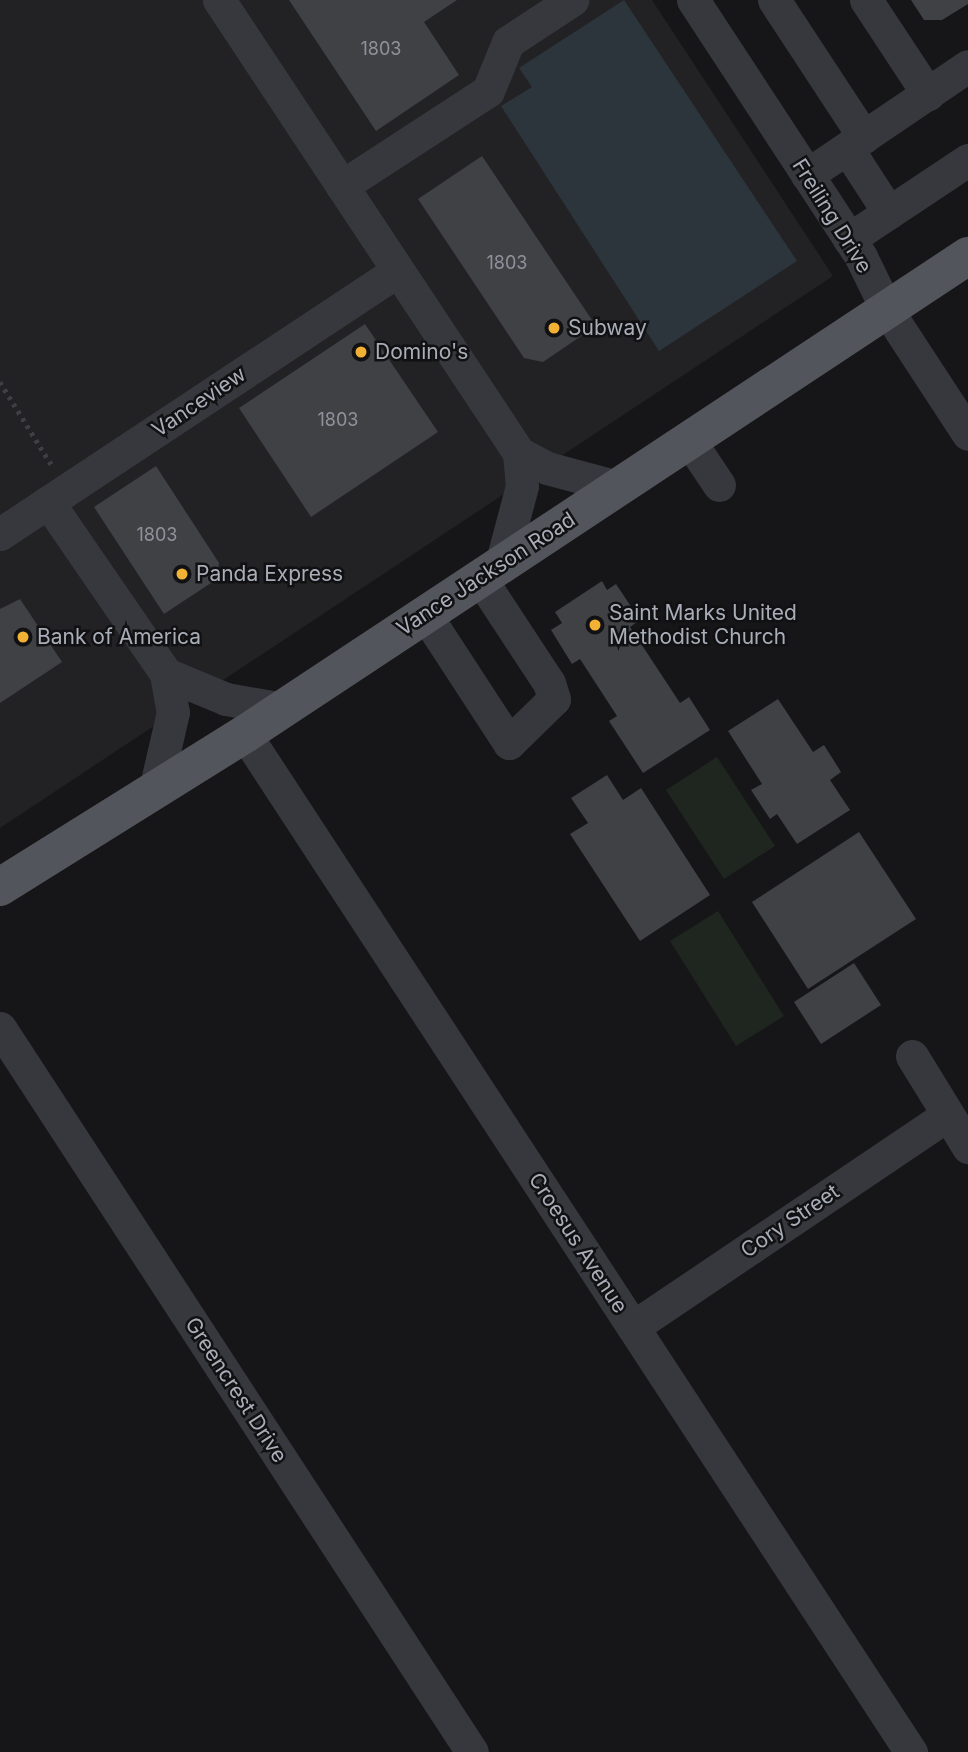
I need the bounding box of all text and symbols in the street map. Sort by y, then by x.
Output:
house number: 1803 [361,38,401,60]
street label: Freiling Drive [787,154,877,278]
house number: 1803 [487,252,527,274]
place label: Subway [568,315,647,341]
marker: Subway [546,320,562,336]
place label: Domino's [375,339,468,365]
marker: Domino's [353,344,369,360]
street label: Vanceview [147,362,251,442]
house number: 1803 [318,409,358,431]
street label: Vance Jackson Road [392,507,580,641]
house number: 1803 [137,524,177,546]
place label: Panda Express [196,561,343,587]
marker: Panda Express [174,566,190,582]
place label: Saint Marks United Methodist Church [609,600,797,650]
marker: Saint Marks United Methodist Church [587,617,603,633]
place label: Bank of America [37,624,201,650]
marker: Bank of America [15,629,31,645]
street label: Croesus Avenue [523,1168,633,1318]
street label: Cory Street [736,1179,844,1263]
street label: Greencrest Drive [180,1313,292,1467]

